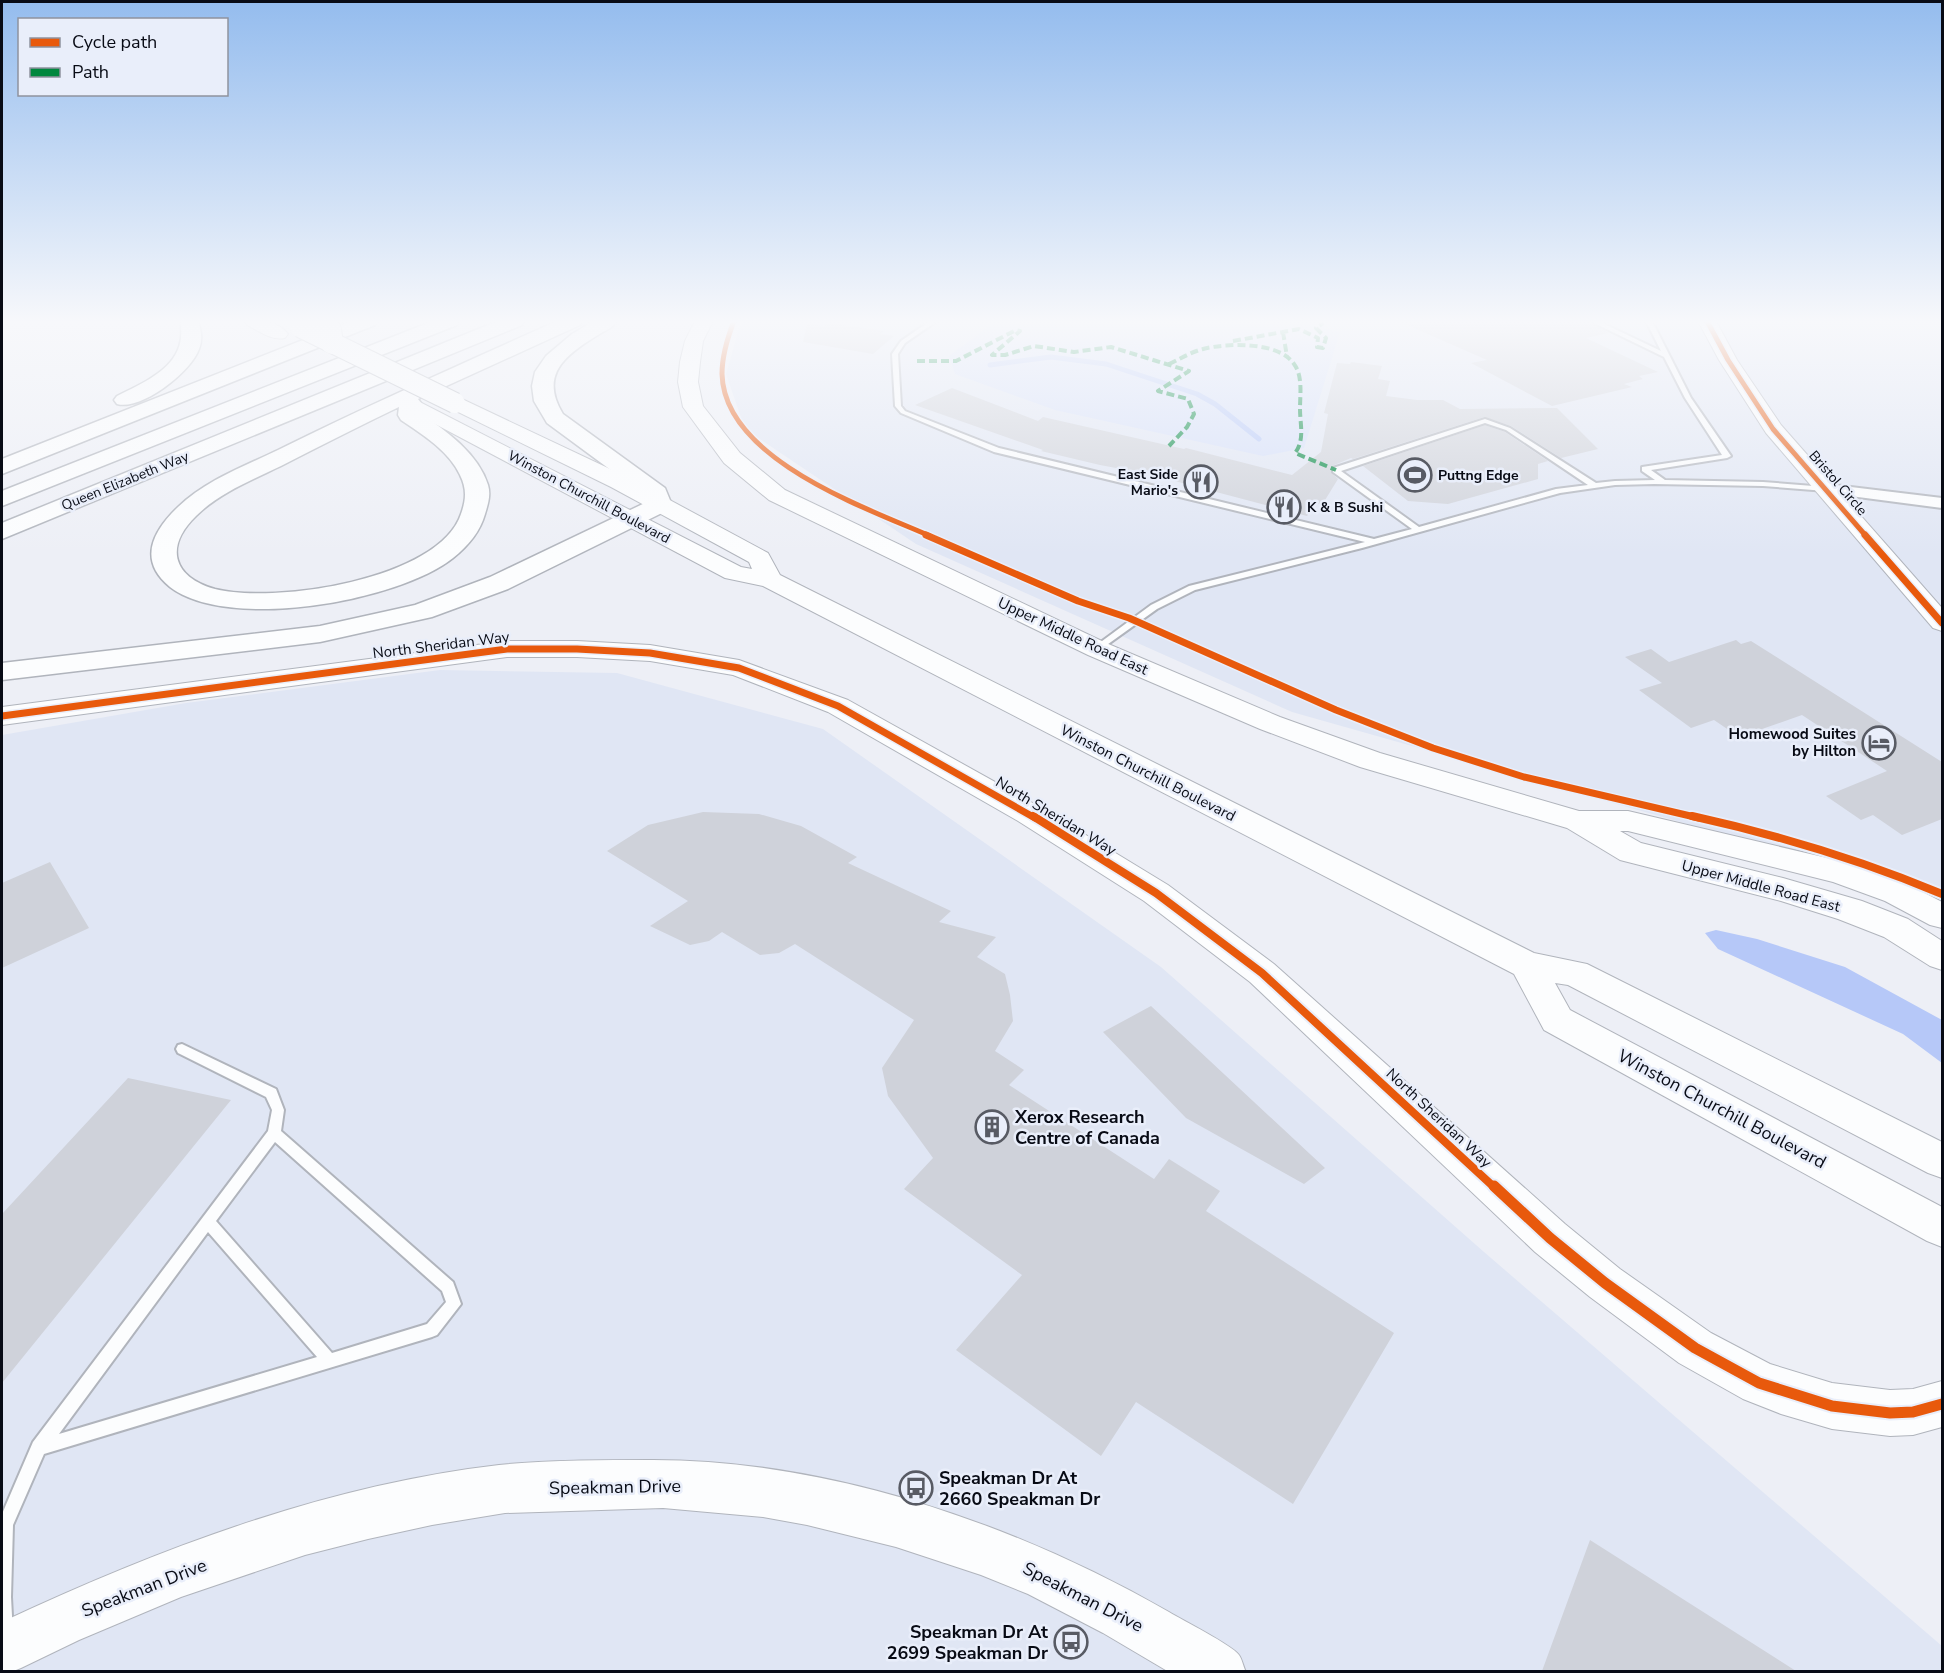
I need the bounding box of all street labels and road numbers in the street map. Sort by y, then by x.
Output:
street label: Queen Elizabeth Way [59,446,192,515]
street label: Winston Churchill Boulevard [505,446,673,548]
street label: Bristol Circle [1804,446,1872,520]
street label: Upper Middle Road East [995,592,1152,680]
street label: North Sheridan Way [371,627,511,663]
street label: Winston Churchill Boulevard [1057,720,1239,826]
street label: North Sheridan Way [992,772,1120,860]
street label: Upper Middle Road East [1680,855,1843,917]
street label: Winston Churchill Boulevard [1613,1044,1831,1174]
street label: North Sheridan Way [1382,1064,1496,1172]
street label: Speakman Drive [549,1474,681,1500]
street label: Speakman Drive [78,1553,210,1623]
street label: Speakman Drive [1019,1556,1147,1638]

